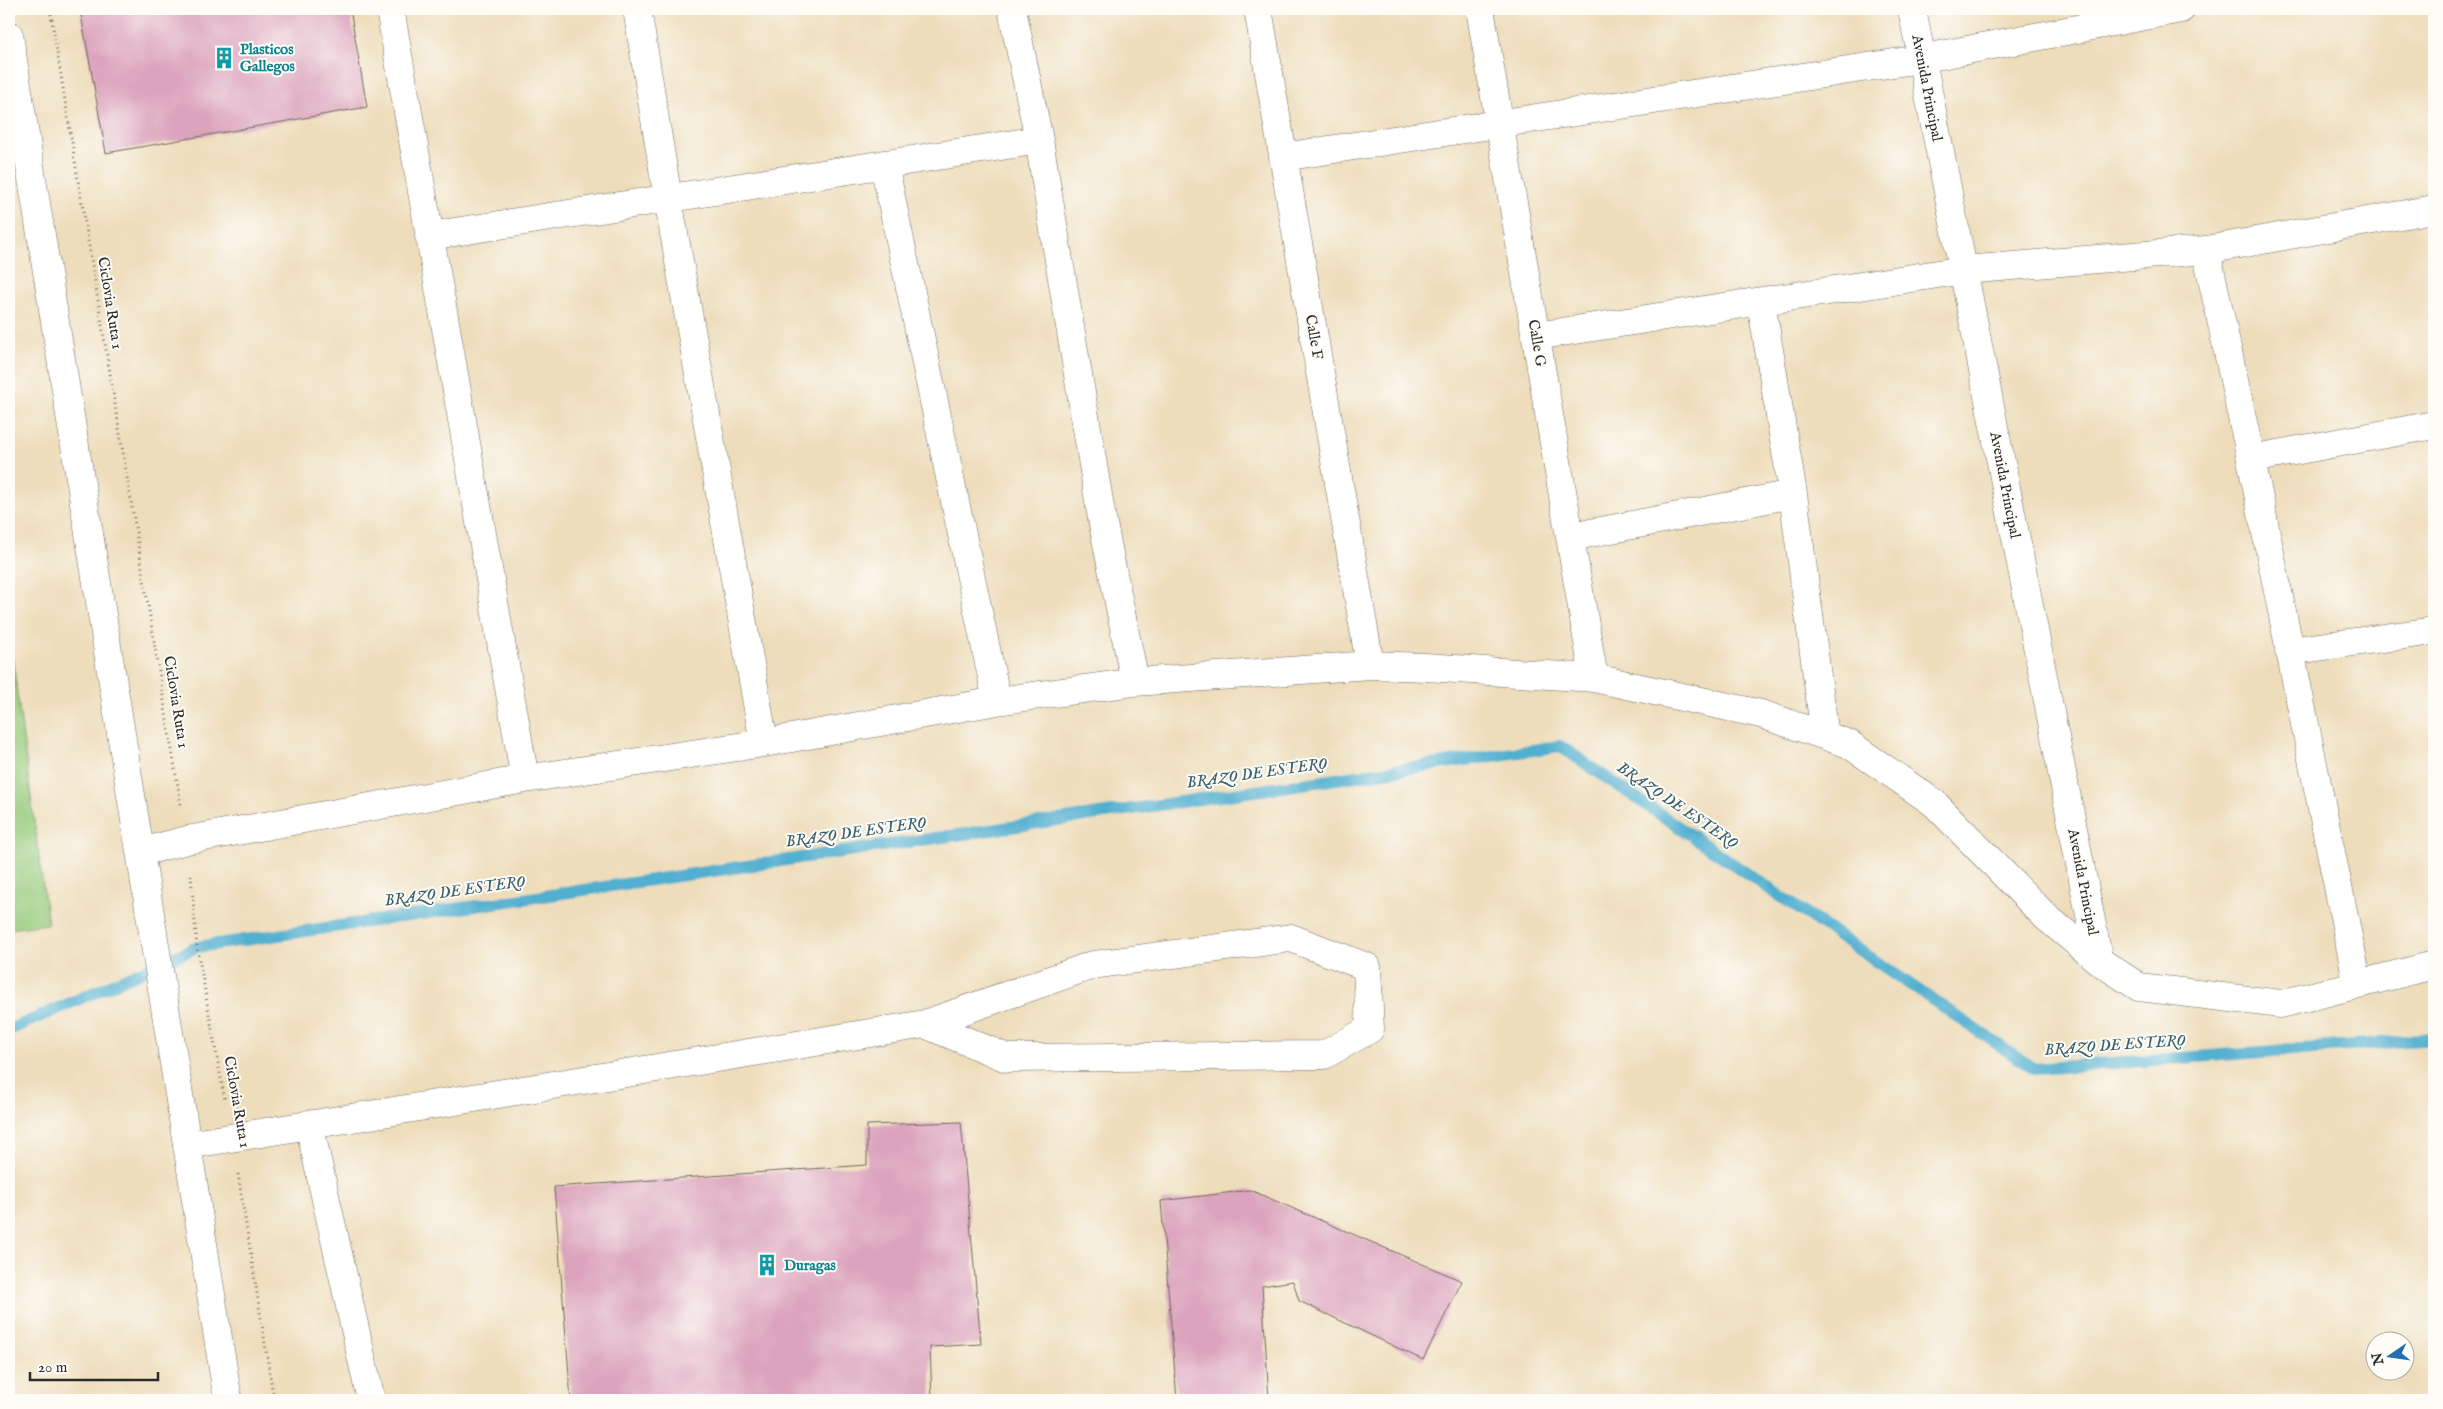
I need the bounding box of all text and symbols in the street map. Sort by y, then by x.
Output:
street label: Avenida Principal [1907,32,1947,144]
place label: Plasticos Gallegos [240,40,296,76]
building icon: Plasticos Gallegos [211,45,237,71]
street label: Ciclovia Ruta 1 [93,256,127,350]
street label: Calle F [1301,313,1327,361]
street label: Calle G [1524,318,1550,368]
street label: Avenida Principal [1985,429,2025,541]
street label: Ciclovia Ruta 1 [159,655,193,749]
water label: BRAZO DE ESTERO [1185,754,1329,794]
water label: BRAZO DE ESTERO [1613,758,1742,854]
water label: BRAZO DE ESTERO [784,813,928,853]
street label: Avenida Principal [2063,826,2103,938]
water label: BRAZO DE ESTERO [383,872,527,912]
water label: BRAZO DE ESTERO [2044,1031,2187,1061]
street label: Ciclovia Ruta 1 [220,1055,254,1149]
building icon: Duragas [754,1252,780,1278]
place label: Duragas [784,1256,836,1275]
north arrow [2366,1332,2416,1382]
scale bar [30,1349,158,1381]
text: N [2368,1351,2389,1368]
text: 20 m [38,1358,68,1377]

